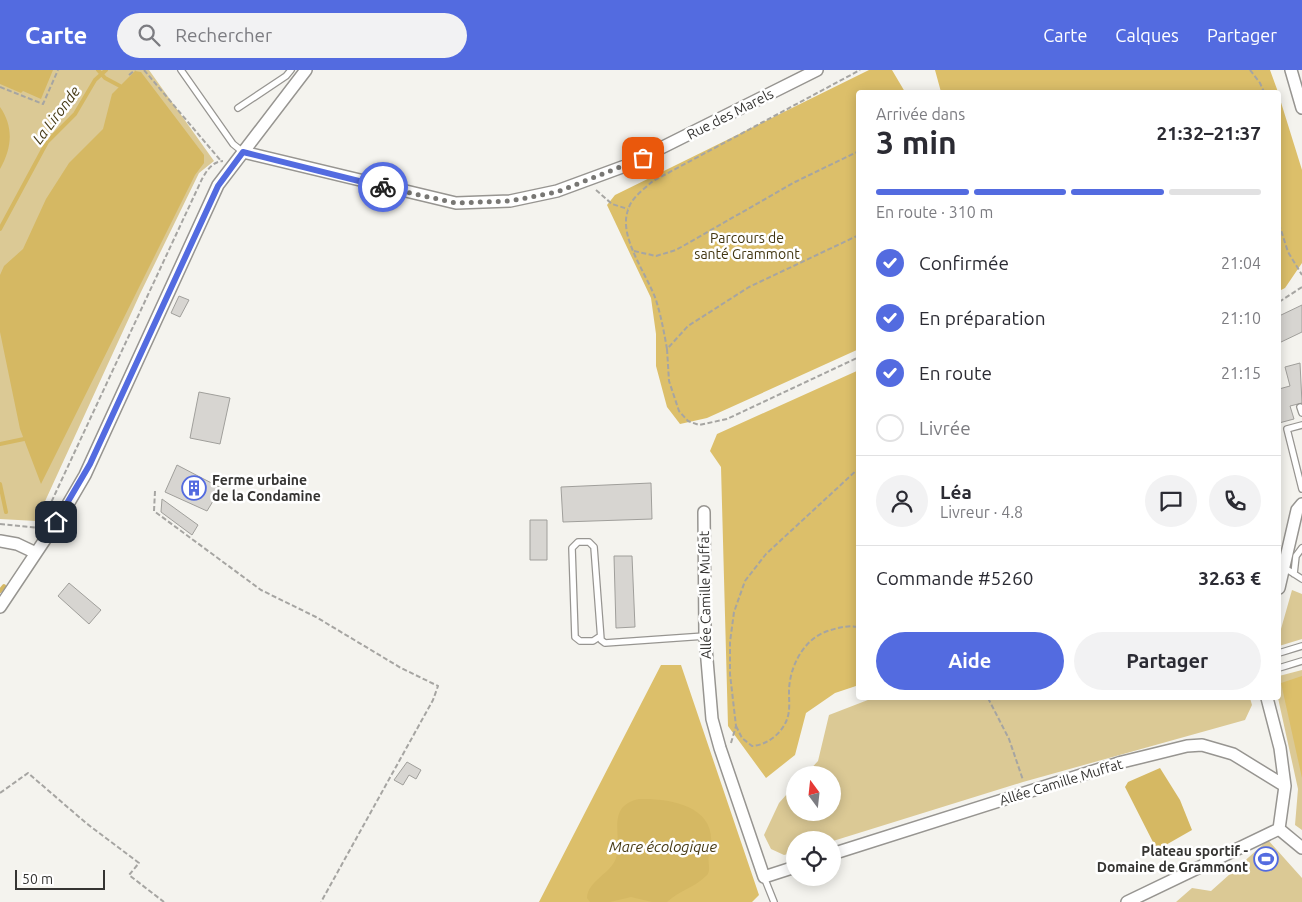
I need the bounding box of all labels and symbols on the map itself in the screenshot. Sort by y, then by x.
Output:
water label: La Lironde [29,83,83,147]
street label: Rue des Marels [684,85,776,143]
pin [622,137,664,179]
courier [358,162,408,212]
park label: Parcours de santé Grammont [694,230,800,262]
place label: Ferme urbaine de la Condamine [212,472,321,504]
building icon: Ferme urbaine de la Condamine [181,475,207,501]
pin [35,501,77,543]
street label: Allée Camille Muffat [696,530,714,659]
street label: Allée Camille Muffat [997,755,1125,808]
north arrow [786,766,841,821]
water label: Mare écologique [609,838,717,855]
place label: Plateau sportif - Domaine de Grammont [1097,843,1248,875]
sports icon: Plateau sportif - Domaine de Grammont [1253,846,1279,872]
scale bar [15,867,105,890]

